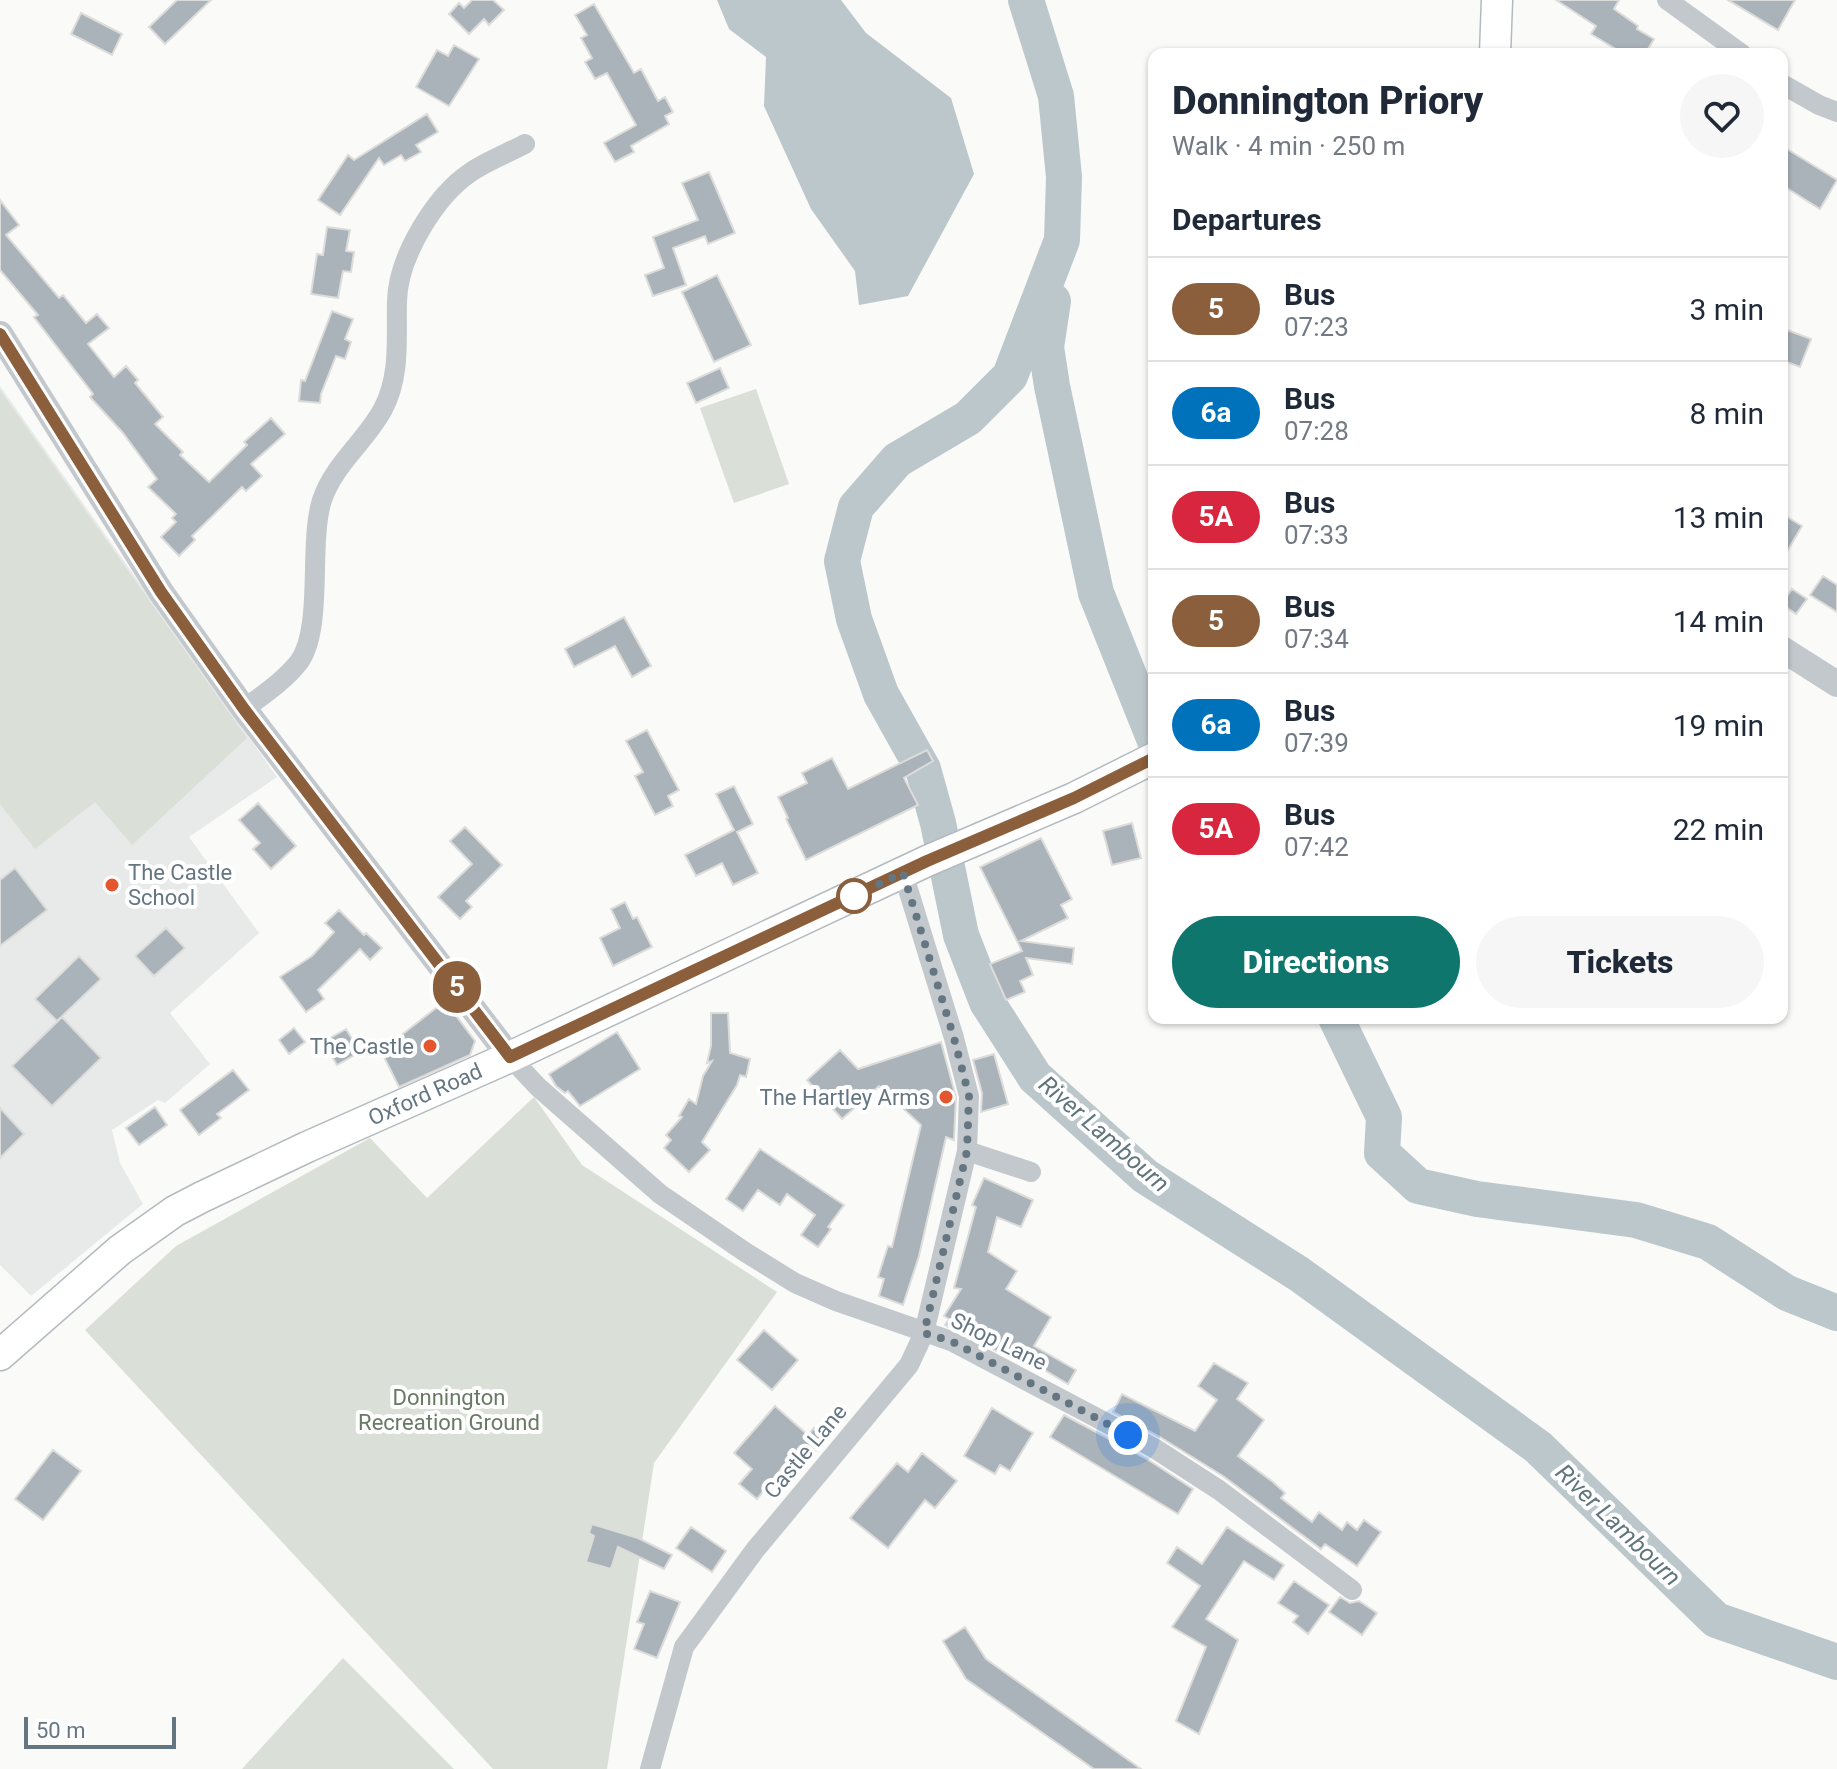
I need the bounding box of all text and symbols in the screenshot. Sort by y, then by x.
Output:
button: heart [1680,74,1764,158]
text: Donnington Priory [1172,79,1483,123]
text: Walk · 4 min · 250 m [1172,131,1405,161]
text: Departures [1172,202,1322,237]
text: Bus [1284,277,1335,312]
text: 5 [1208,292,1224,325]
text: 3 min [1690,292,1764,327]
text: 07:23 [1284,312,1349,342]
text: Bus [1284,381,1335,416]
text: 6a [1200,396,1232,429]
text: 8 min [1690,396,1764,431]
text: 07:28 [1284,416,1349,446]
text: Bus [1284,485,1335,520]
text: 5A [1199,500,1233,533]
text: 13 min [1673,500,1764,535]
text: 07:33 [1284,520,1349,550]
text: Bus [1284,589,1335,624]
text: 5 [1208,604,1224,637]
text: 14 min [1673,604,1764,639]
text: 07:34 [1284,624,1349,654]
text: Bus [1284,693,1335,728]
text: 6a [1200,708,1232,741]
text: 19 min [1673,708,1764,743]
text: 07:39 [1284,728,1349,758]
text: Bus [1284,797,1335,832]
text: 5A [1199,812,1233,845]
text: 22 min [1673,812,1764,847]
text: 07:42 [1284,832,1349,862]
place label: The Castle School [128,860,232,910]
marker: The Castle School [103,876,121,894]
unlabelled marker [837,879,871,913]
button: Directions [1172,916,1460,1008]
button: Tickets [1476,916,1764,1008]
line badge: 5 [431,961,483,1013]
text: 5 [449,970,465,1003]
place label: The Castle [310,1034,414,1059]
marker: The Castle [421,1037,439,1055]
street label: Oxford Road [364,1058,486,1131]
water label: River Lambourn [1033,1070,1175,1198]
place label: The Hartley Arms [760,1085,930,1110]
marker: The Hartley Arms [937,1088,955,1106]
street label: Shop Lane [947,1308,1051,1375]
park label: Donnington Recreation Ground [358,1385,540,1435]
street label: Castle Lane [759,1399,852,1503]
your location [1108,1415,1148,1455]
water label: River Lambourn [1550,1458,1686,1592]
scale bar [24,1713,176,1749]
text: 50 m [36,1718,85,1743]

